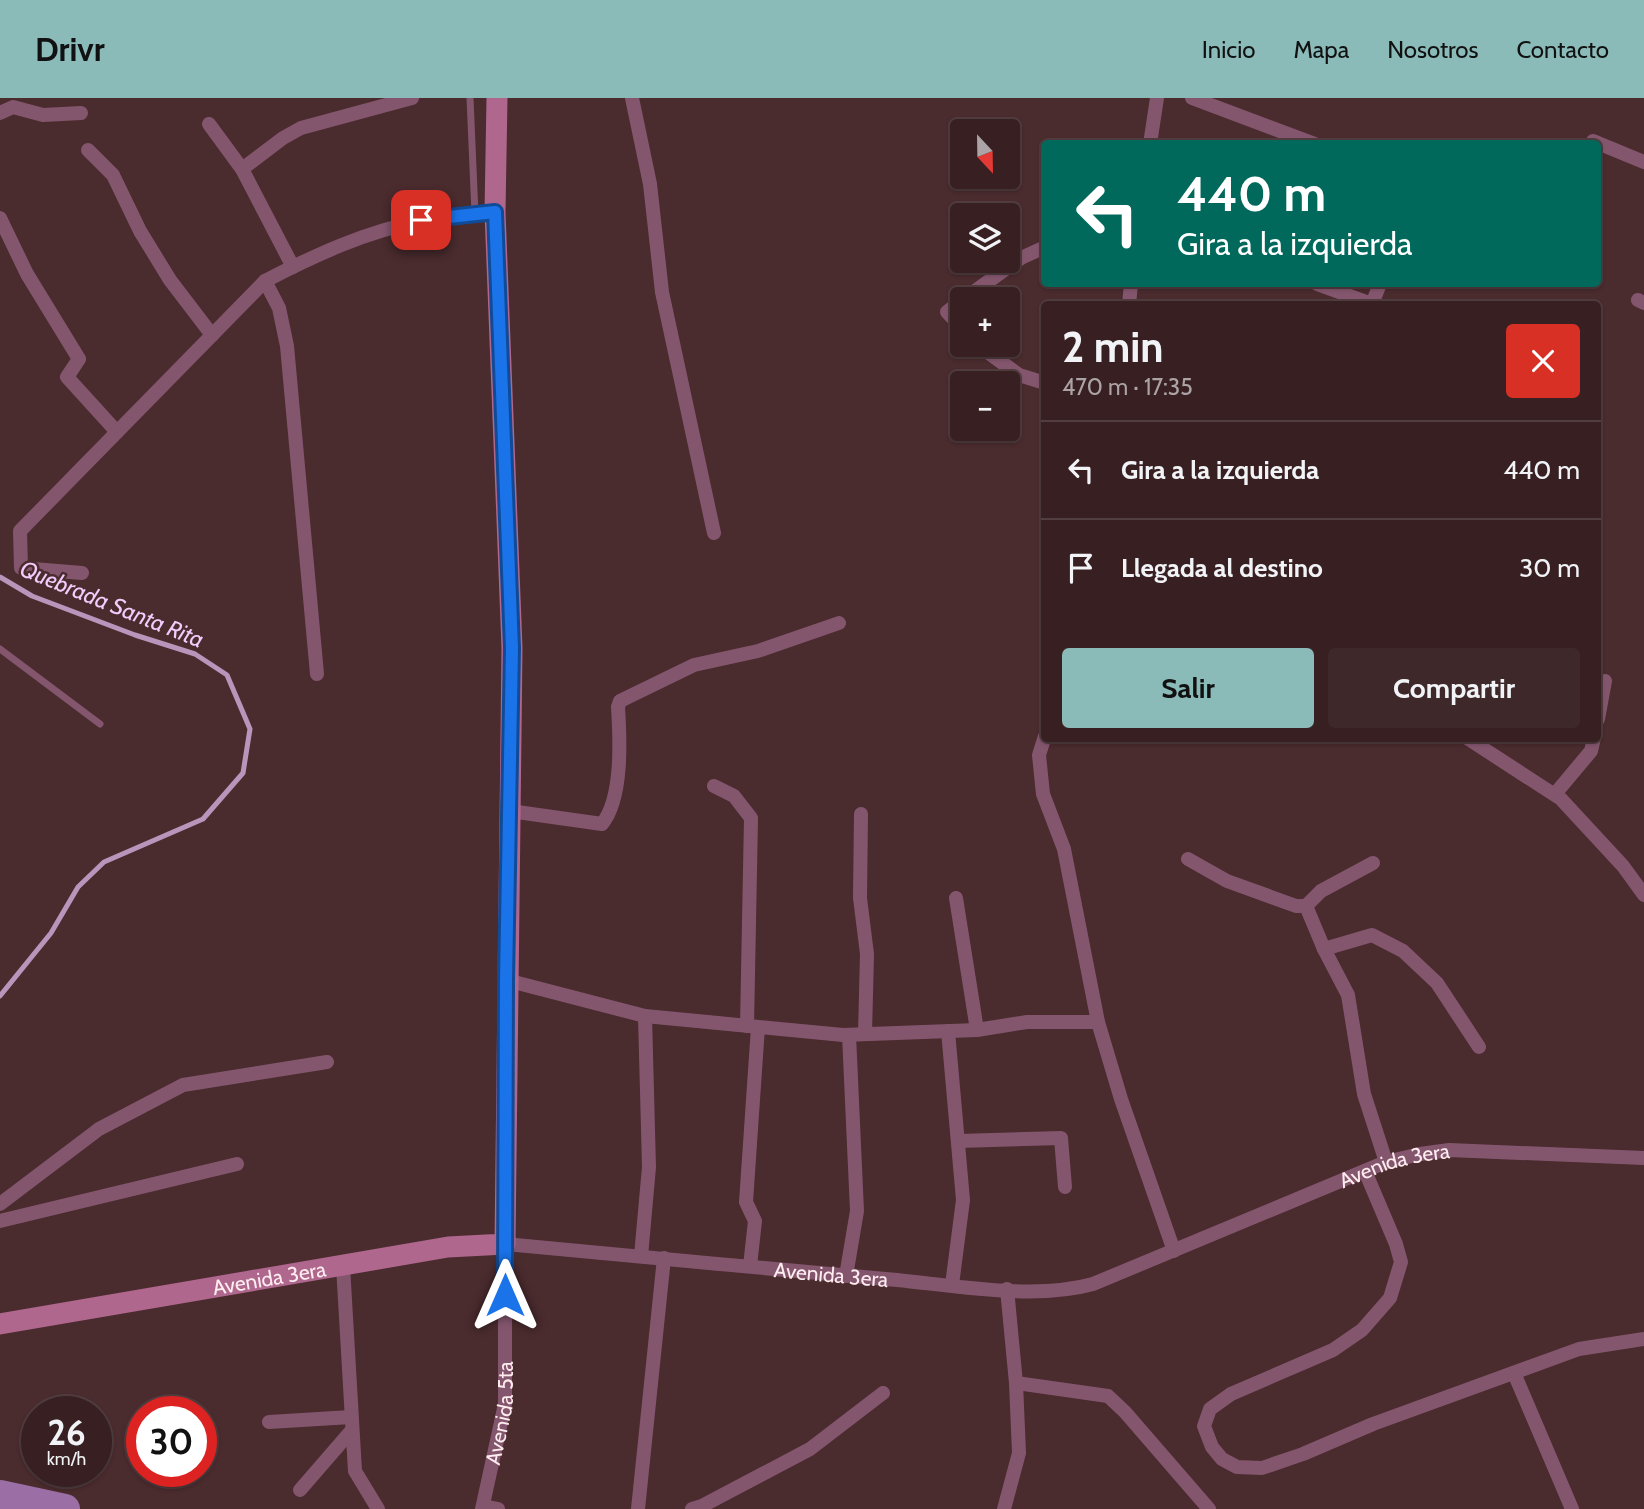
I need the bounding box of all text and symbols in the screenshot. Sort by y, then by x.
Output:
text: Drivr [35,29,105,69]
text: Inicio [1202,35,1255,64]
text: Mapa [1293,35,1349,64]
text: Nosotros [1387,35,1478,64]
text: Contacto [1516,35,1609,64]
north arrow [950,119,1020,189]
map controls [950,119,1020,441]
text: 440 m [1177,164,1326,223]
icon: left [1062,168,1153,259]
pin [391,190,451,250]
icon: arrive [402,201,440,239]
button: layers [950,203,1020,273]
text: Gira a la izquierda [1177,224,1412,263]
button: + [950,287,1020,357]
text: 2 min [1062,321,1163,373]
button: close [1506,324,1580,398]
button: − [950,371,1020,441]
text: 470 m · 17:35 [1062,373,1193,401]
icon: left [1062,451,1100,489]
text: Gira a la izquierda [1121,454,1319,486]
text: 440 m [1503,454,1580,486]
icon: arrive [1062,549,1100,587]
text: Llegada al destino [1121,552,1323,584]
text: 30 m [1519,552,1580,584]
water label: Quebrada Santa Rita [16,554,208,654]
button: Salir [1062,648,1314,728]
button: Compartir [1328,648,1580,728]
street label: Avenida 3era [1335,1138,1451,1193]
street label: Avenida 3era [210,1256,328,1300]
street label: Avenida 3era [773,1257,889,1292]
position arrow [468,1258,542,1332]
street label: Avenida 5ta [480,1361,518,1467]
speed limit sign: 30 [126,1396,217,1487]
text: 26 [47,1411,86,1454]
text: km/h [47,1448,86,1470]

